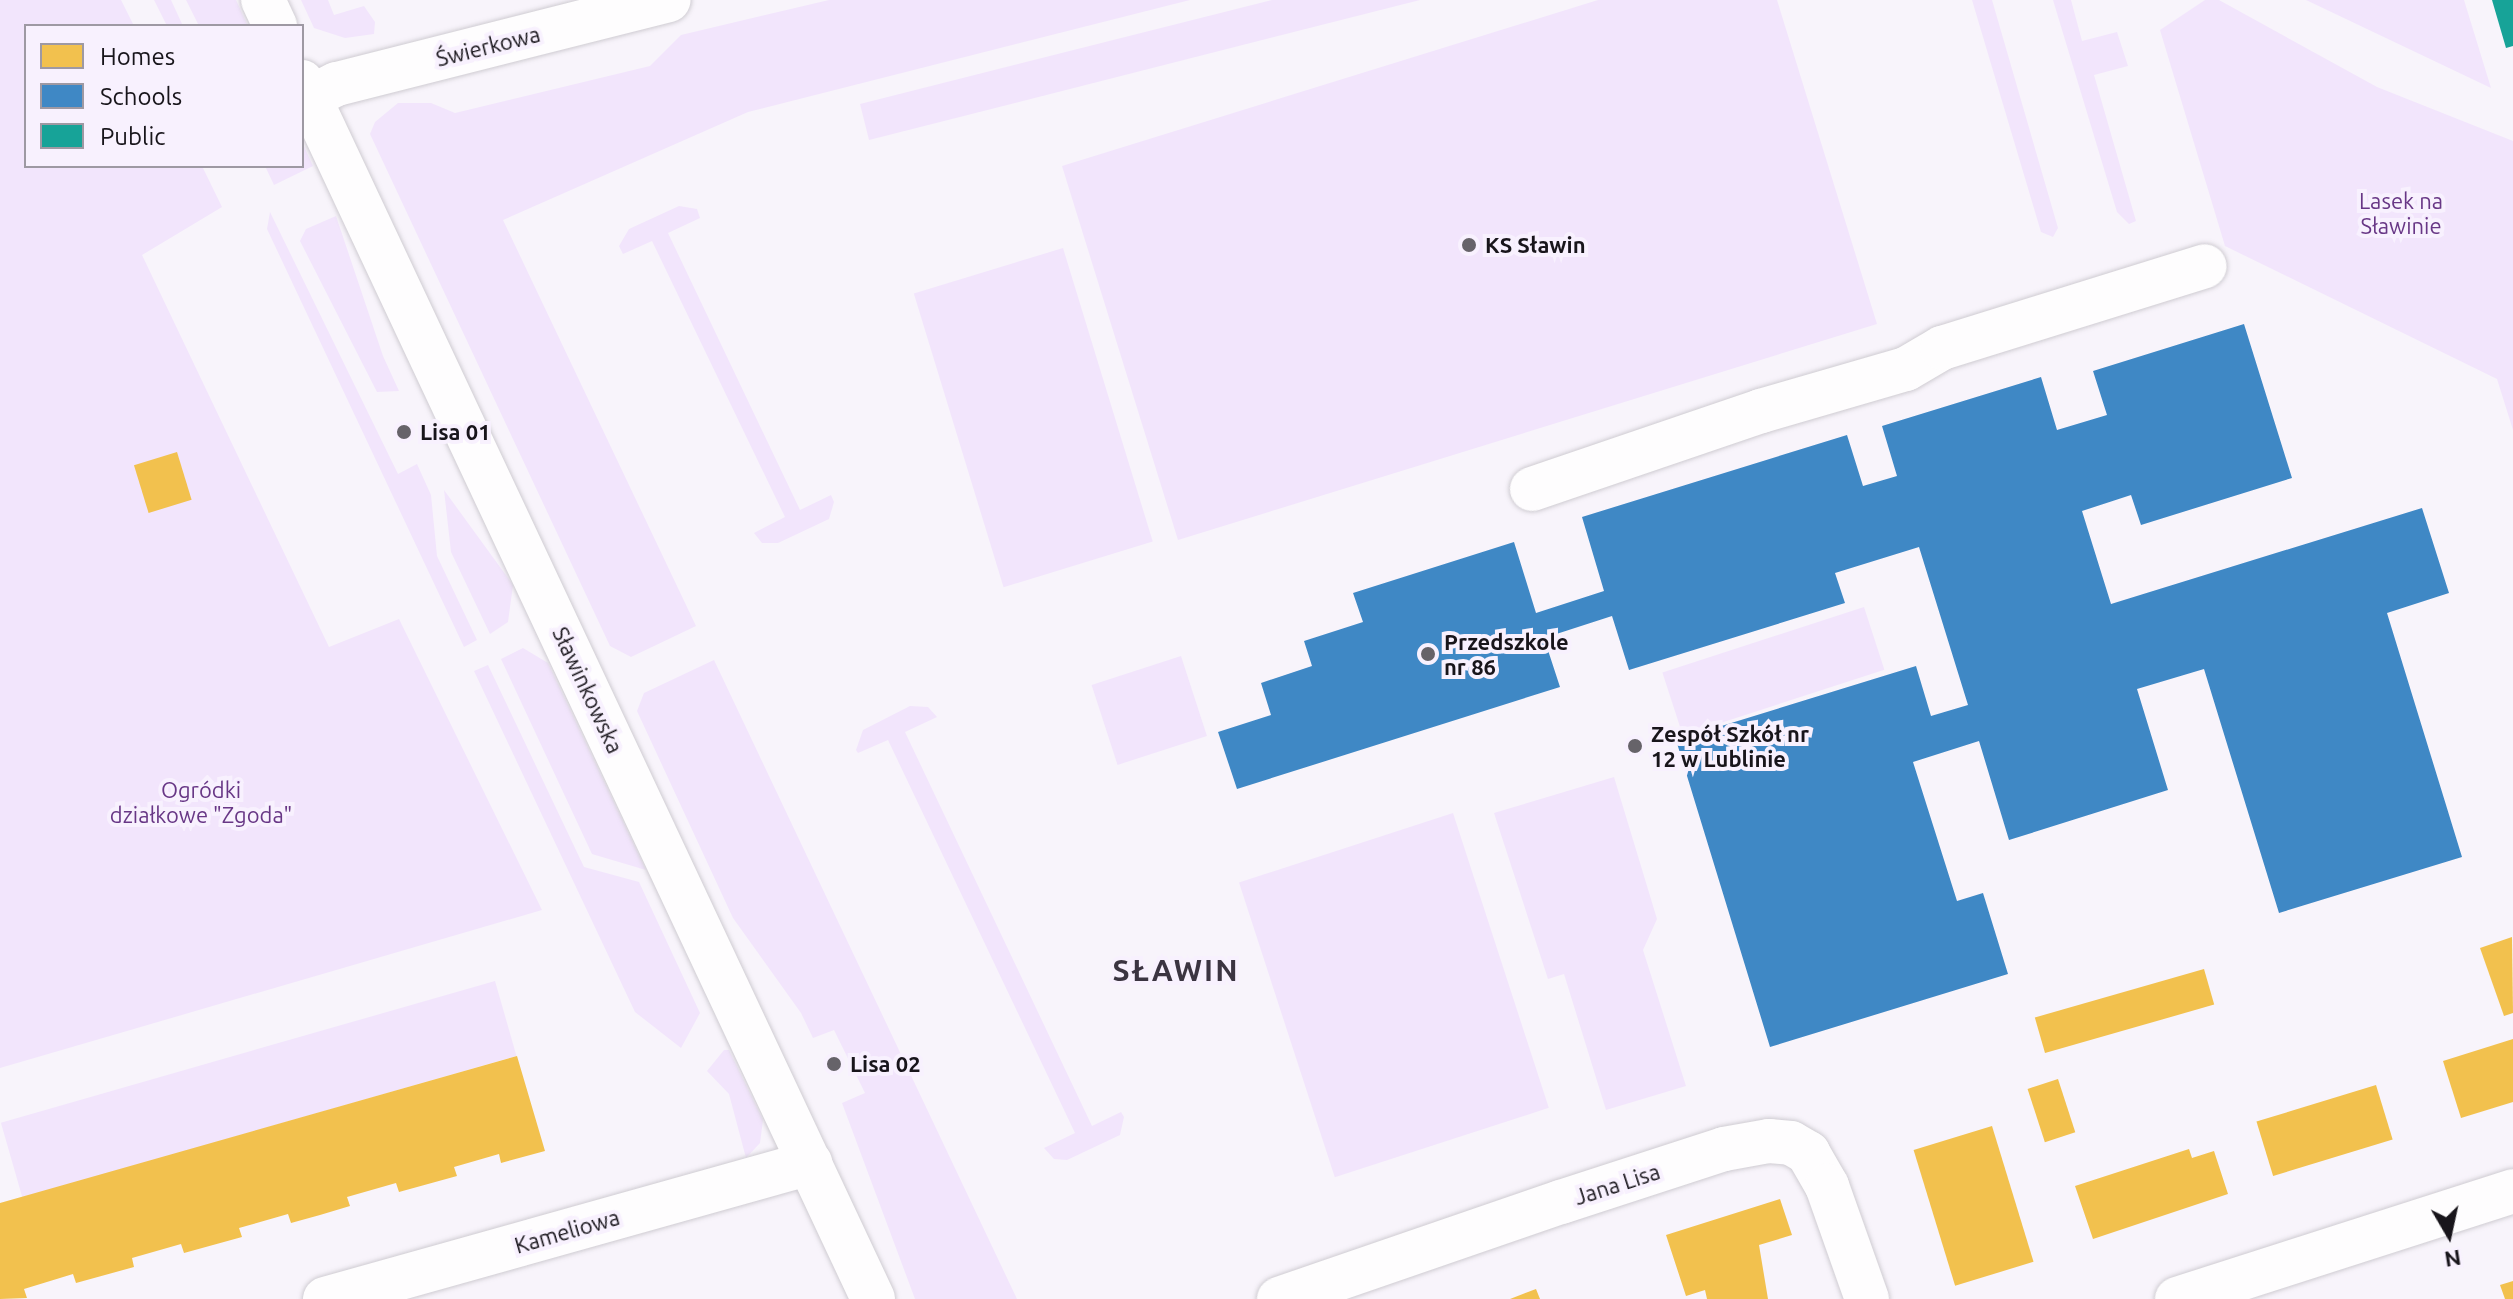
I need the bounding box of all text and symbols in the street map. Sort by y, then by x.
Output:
street label: Świerkowa [433,20,543,72]
legend [24,24,304,168]
text: Homes [100,43,175,70]
text: Schools [100,83,182,110]
text: Public [100,123,165,150]
park label: Lasek na Sławinie [2359,187,2443,238]
place label: KS Sławin [1485,232,1586,258]
marker: KS Sławin [1460,236,1478,254]
place label: Lisa 01 [420,419,491,445]
marker: Lisa 01 [395,423,413,441]
street label: Sławinkowska [547,623,629,757]
place label: Przedszkole nr 86 [1444,628,1569,680]
marker: Przedszkole nr 86 [1419,645,1437,663]
place label: Zespół Szkół nr 12 w Lublinie [1651,720,1809,772]
marker: Zespół Szkół nr 12 w Lublinie [1626,737,1644,755]
park label: Ogródki działkowe "Zgoda" [110,776,292,828]
district label: SŁAWIN [1112,952,1240,988]
place label: Lisa 02 [850,1051,921,1077]
marker: Lisa 02 [825,1055,843,1073]
street label: Jana Lisa [1571,1158,1663,1210]
north arrow [2409,1195,2489,1275]
street label: Kameliowa [511,1203,623,1259]
text: N [2443,1246,2463,1273]

